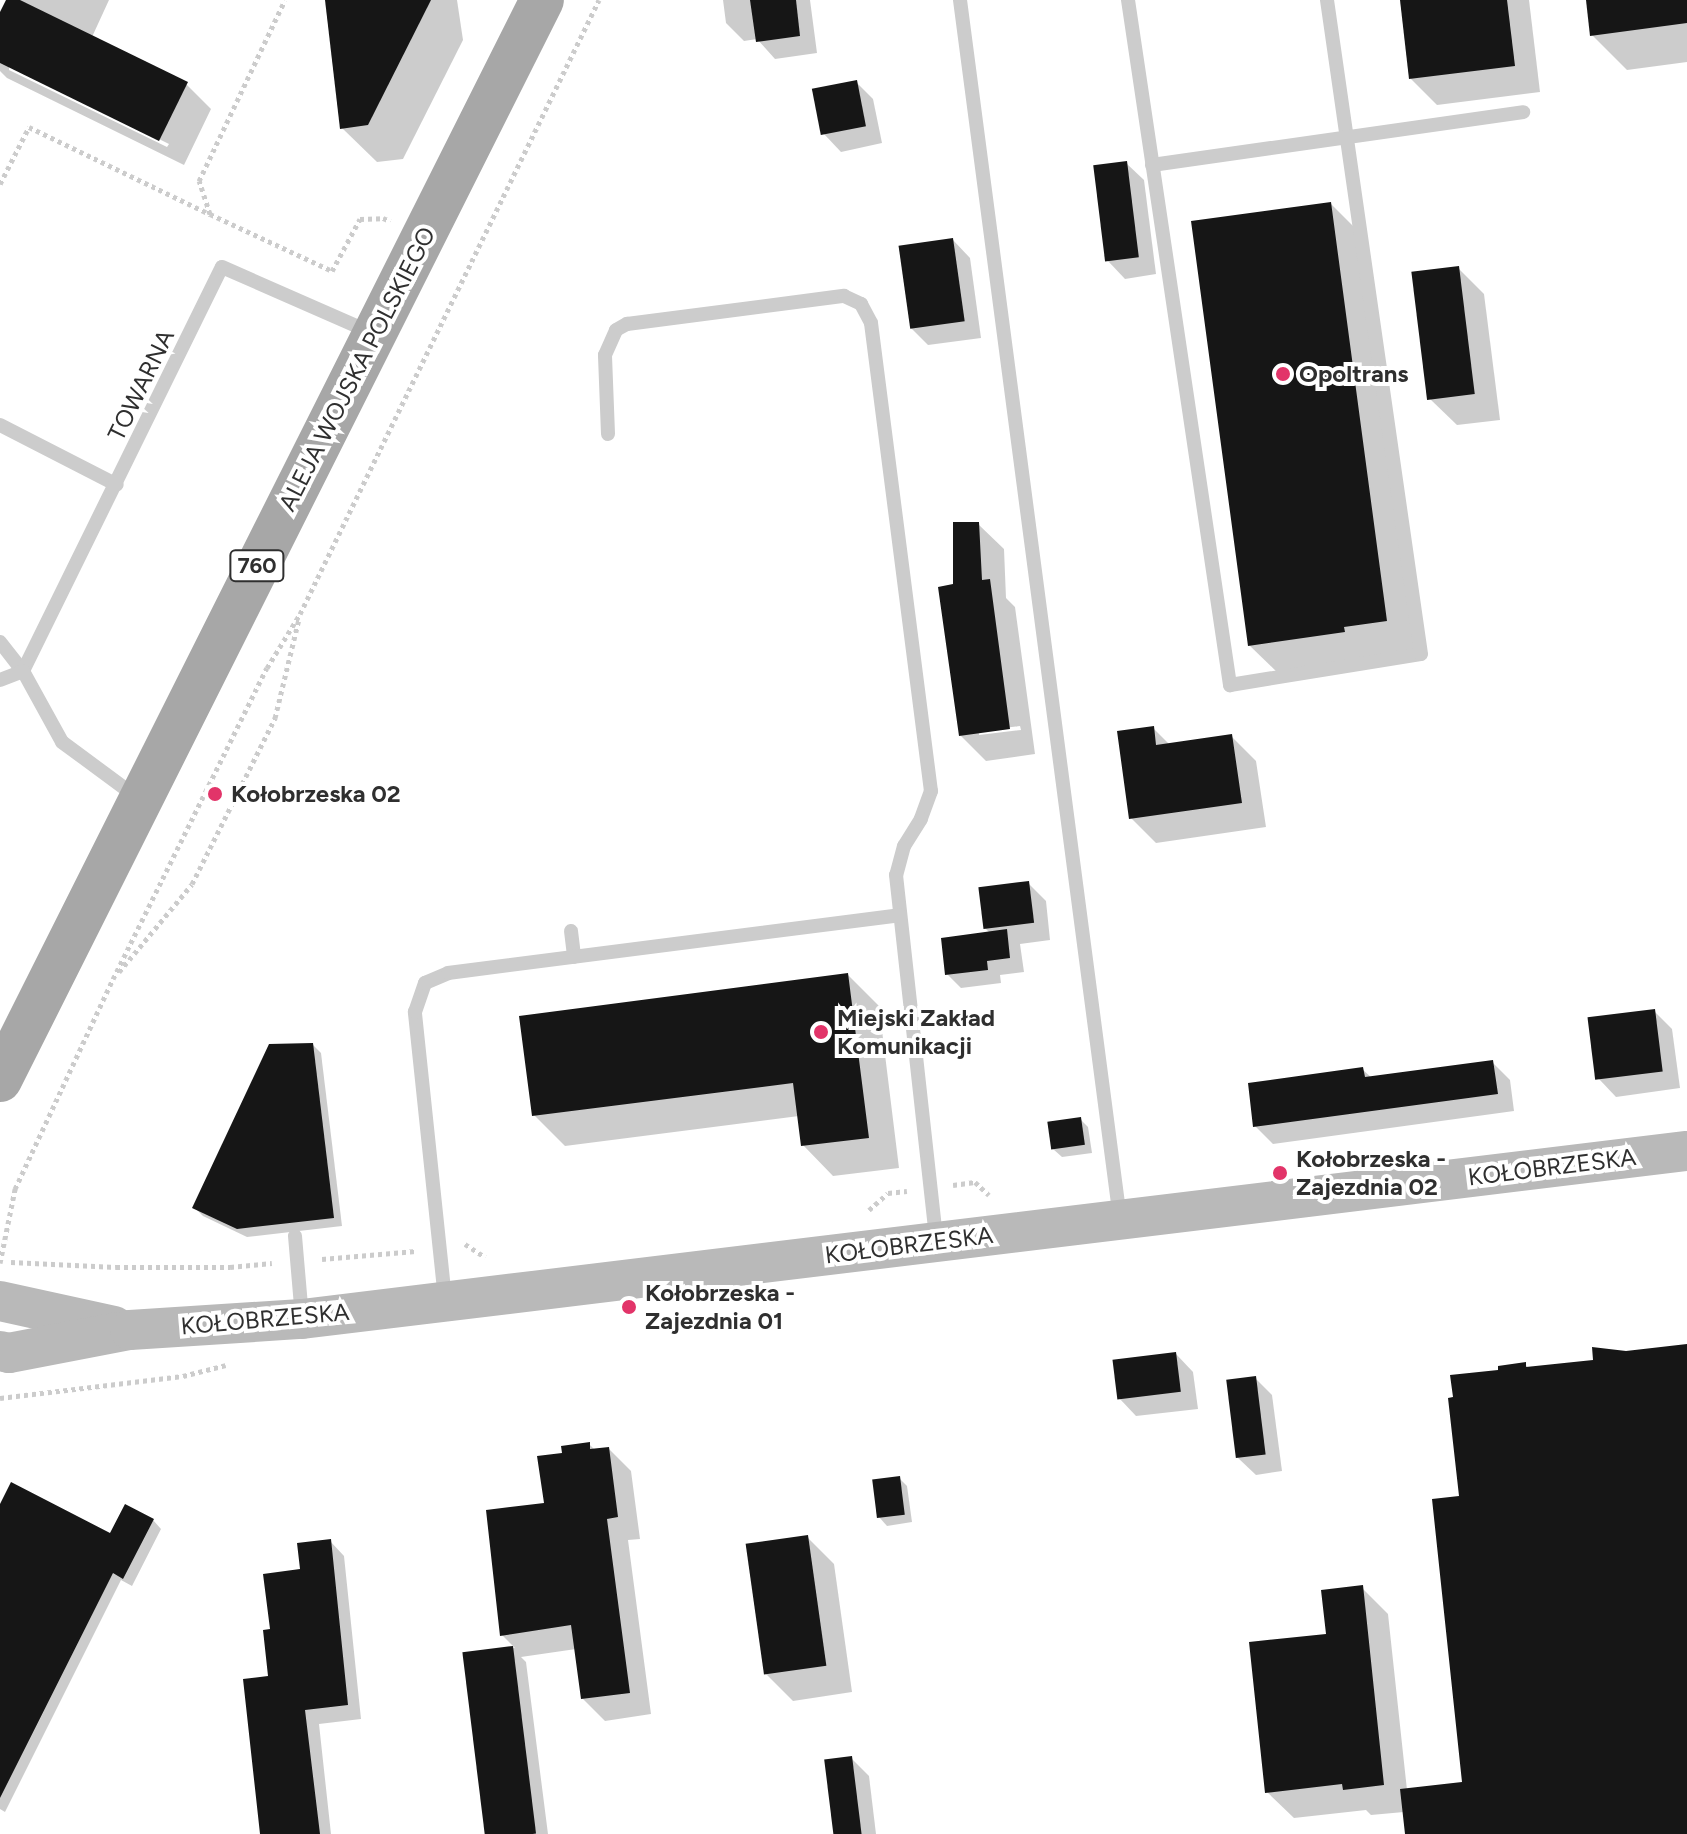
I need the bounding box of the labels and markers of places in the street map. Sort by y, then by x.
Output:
place label: Opoltrans [1299,360,1409,388]
marker: Opoltrans [1274,365,1292,383]
place label: Kołobrzeska 02 [231,780,401,808]
marker: Kołobrzeska 02 [206,785,224,803]
place label: Miejski Zakład Komunikacji [837,1004,995,1060]
marker: Miejski Zakład Komunikacji [812,1023,830,1041]
place label: Kołobrzeska - Zajezdnia 02 [1296,1145,1446,1201]
marker: Kołobrzeska - Zajezdnia 02 [1271,1164,1289,1182]
place label: Kołobrzeska - Zajezdnia 01 [645,1279,795,1335]
marker: Kołobrzeska - Zajezdnia 01 [620,1298,638,1316]

